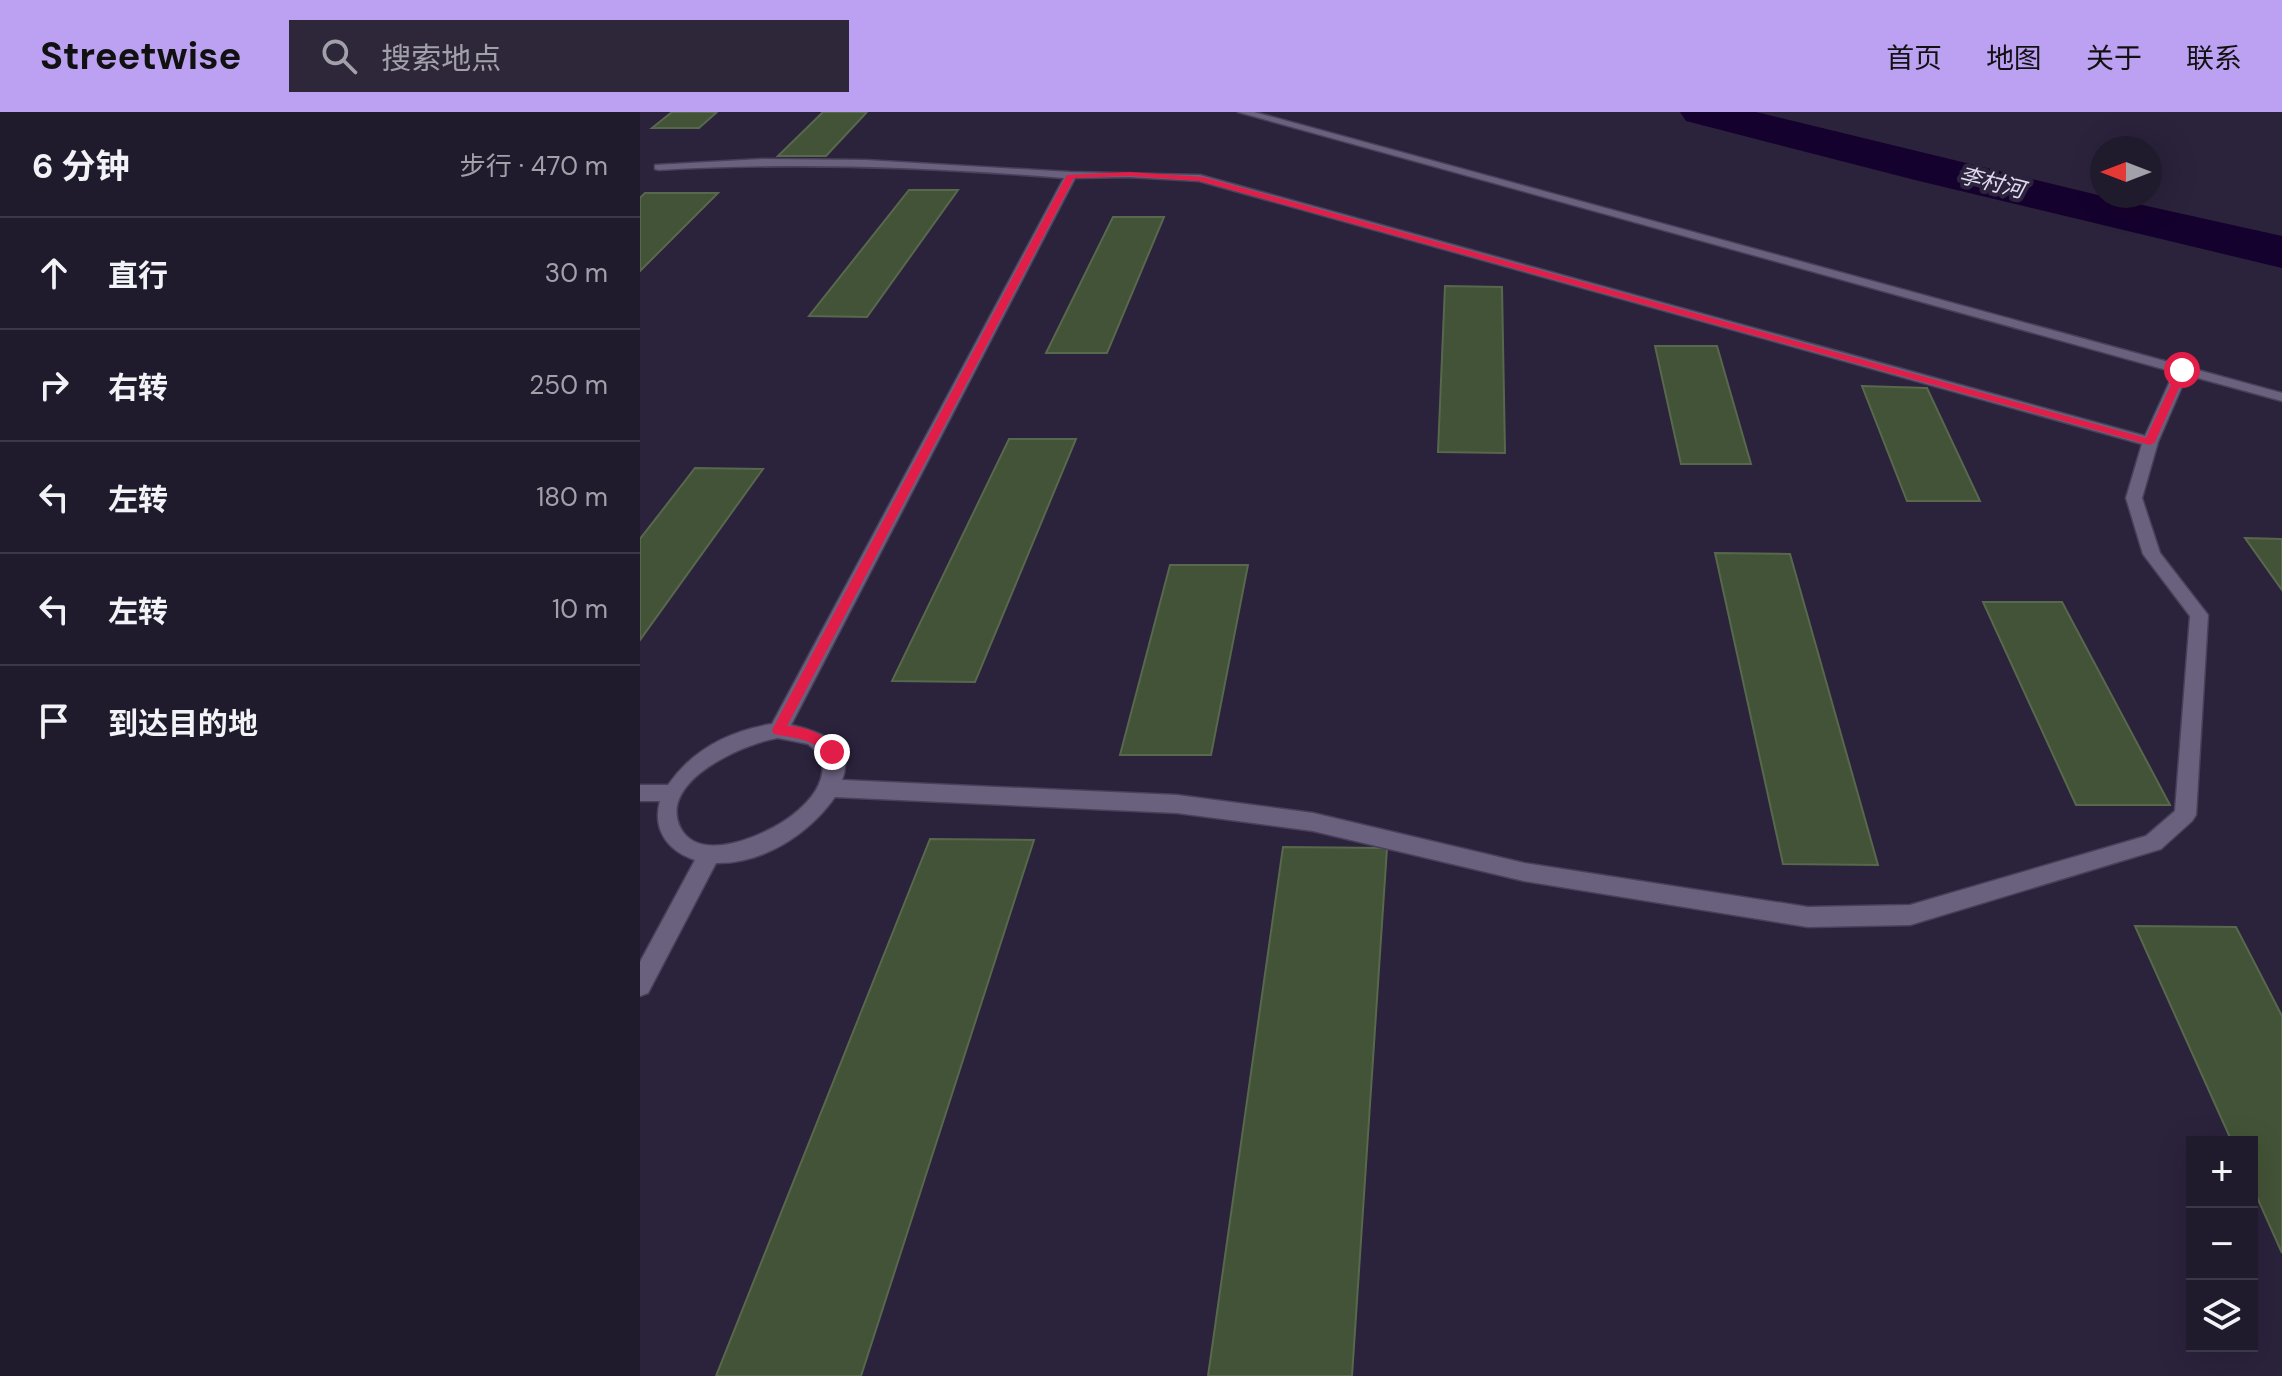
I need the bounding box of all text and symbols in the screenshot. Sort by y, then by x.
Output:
search box [289,20,849,92]
text: Streetwise [40,31,241,81]
icon: search [317,34,361,78]
text: 搜索地点 [381,39,501,78]
text: 首页 [1886,40,1942,77]
text: 地图 [1986,40,2042,77]
text: 关于 [2086,40,2142,77]
text: 联系 [2186,40,2242,77]
north arrow [2090,136,2162,208]
text: 6 分钟 [32,144,130,189]
text: 步行 · 470 m [460,149,608,183]
water label: 李村河 [1956,160,2031,206]
icon: ahead [32,251,76,295]
text: 直行 [108,256,168,295]
text: 30 m [545,256,608,290]
route start [2164,352,2200,388]
icon: right [32,363,76,407]
text: 右转 [108,368,168,407]
text: 250 m [529,368,608,402]
icon: left [32,475,76,519]
text: 左转 [108,480,168,519]
text: 180 m [536,480,608,514]
icon: left [32,587,76,631]
text: 左转 [108,592,168,631]
text: 10 m [552,592,608,626]
icon: arrive [32,699,76,743]
text: 到达目的地 [108,704,258,743]
route end [814,734,850,770]
map controls [2186,1136,2258,1352]
button: + [2186,1136,2258,1208]
button: − [2186,1208,2258,1280]
button: layers [2186,1280,2258,1352]

